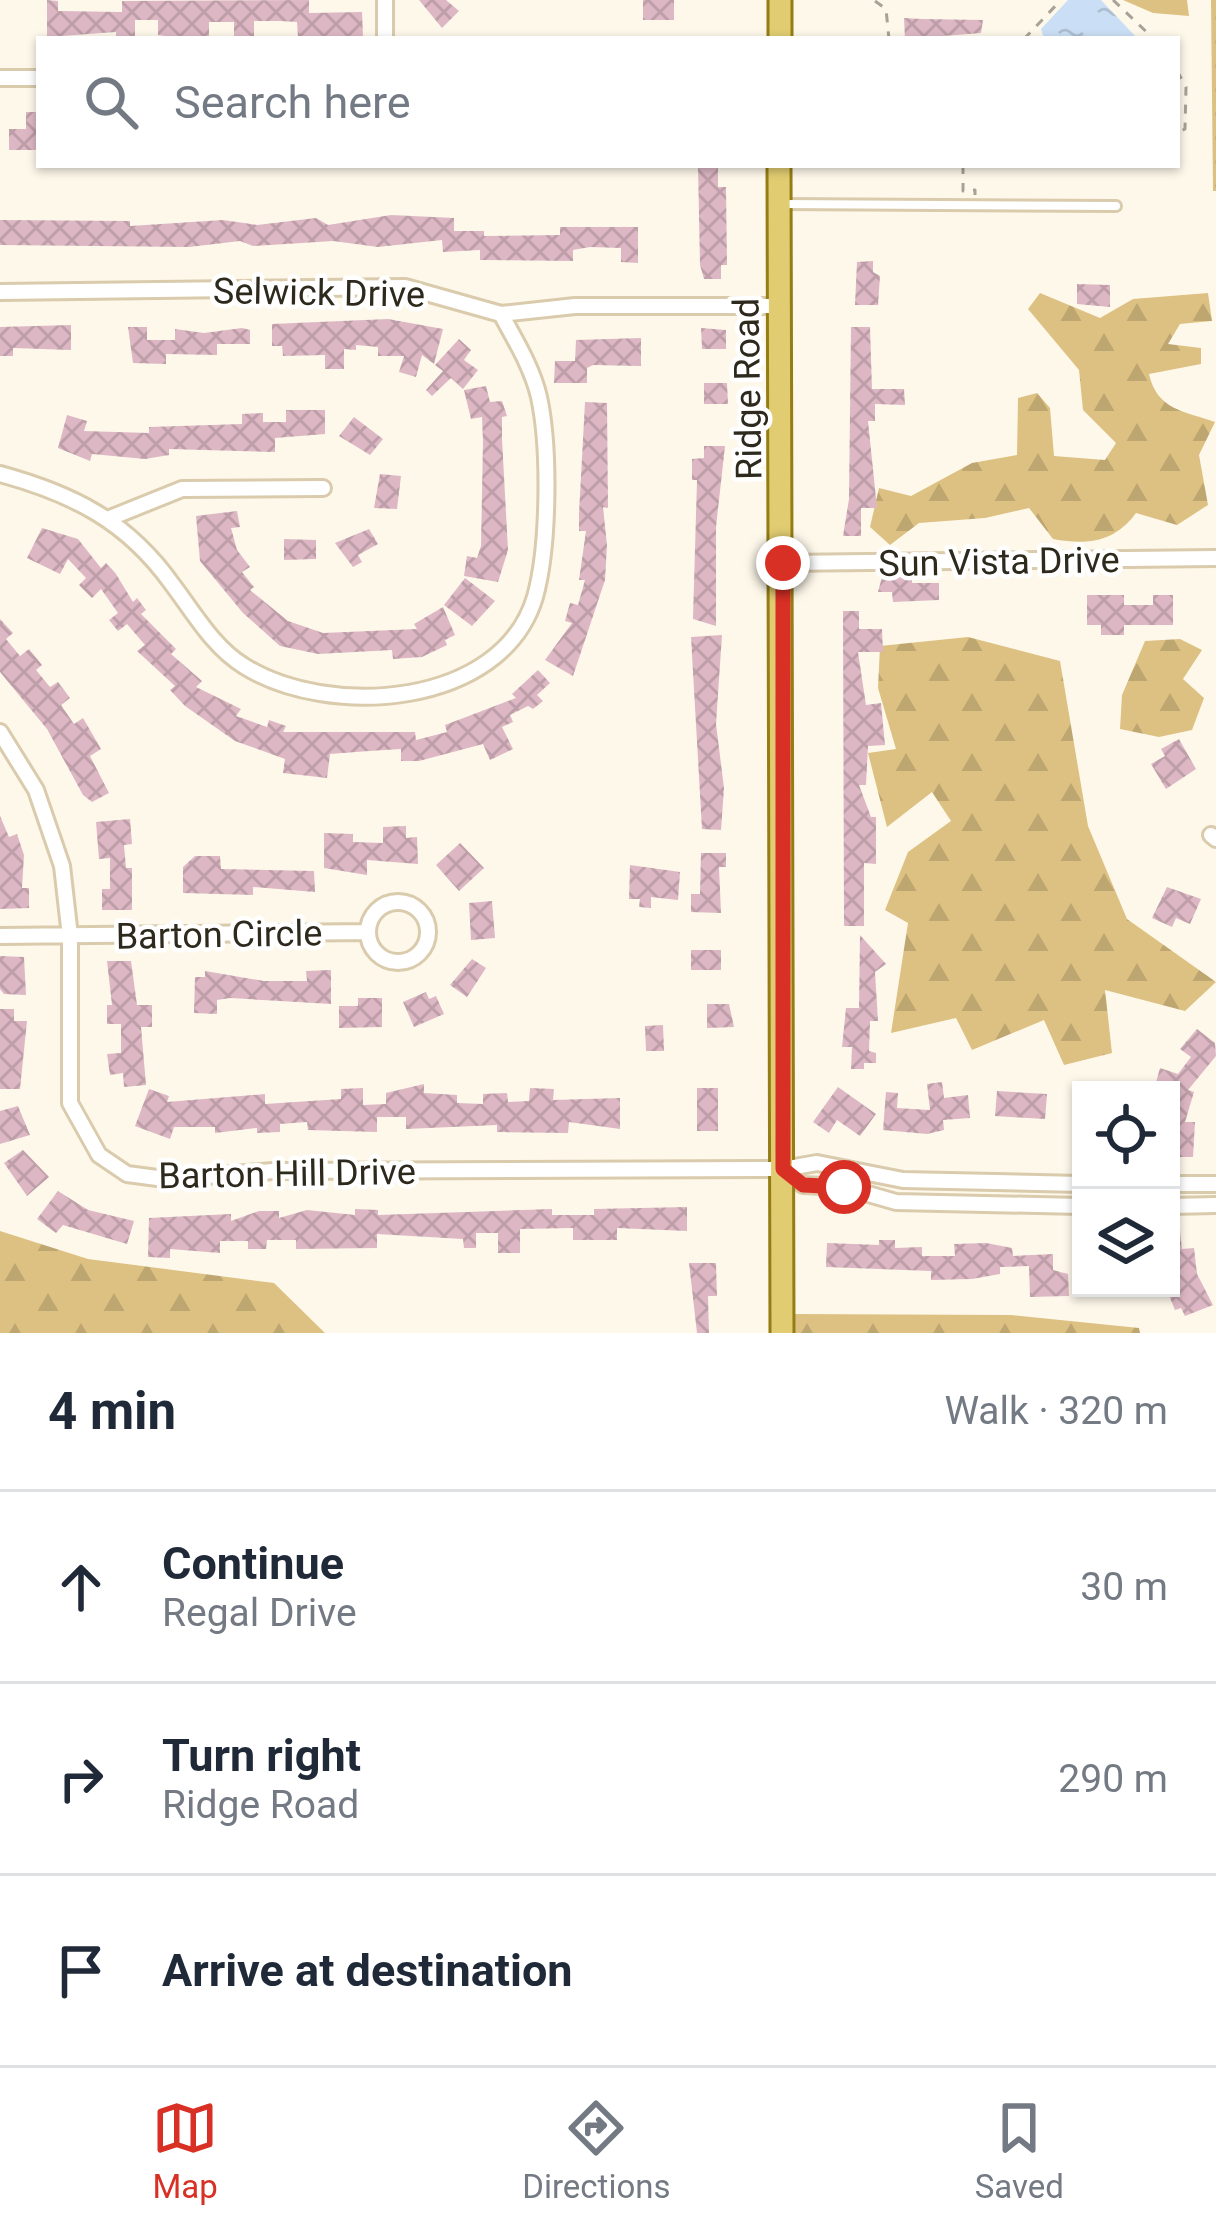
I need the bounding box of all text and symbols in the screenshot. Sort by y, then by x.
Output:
search box [36,36,1180,168]
icon: search [78,69,144,135]
text: Search here [174,76,411,129]
street label: Selwick Drive [213,270,425,316]
street label: Ridge Road [725,298,771,480]
route end [756,536,810,590]
street label: Sun Vista Drive [878,539,1120,585]
street label: Barton Circle [115,912,323,958]
map controls [1072,1081,1180,1297]
button: locate [1072,1081,1180,1189]
street label: Barton Hill Drive [158,1151,416,1197]
route start [817,1160,871,1214]
button: layers [1072,1189,1180,1297]
text: 4 min [48,1382,176,1441]
text: Walk · 320 m [944,1388,1168,1434]
text: Continue [162,1537,344,1590]
icon: ahead [48,1554,114,1620]
text: 30 m [1080,1564,1168,1610]
text: Regal Drive [162,1590,357,1636]
text: Turn right [162,1729,361,1782]
icon: right [48,1746,114,1812]
text: 290 m [1058,1756,1168,1802]
text: Ridge Road [162,1782,359,1828]
icon: arrive [48,1938,114,2004]
text: Arrive at destination [162,1944,573,1997]
tab: Map [152,2095,218,2206]
tab: Directions [522,2095,671,2206]
tab: Saved [975,2095,1064,2206]

